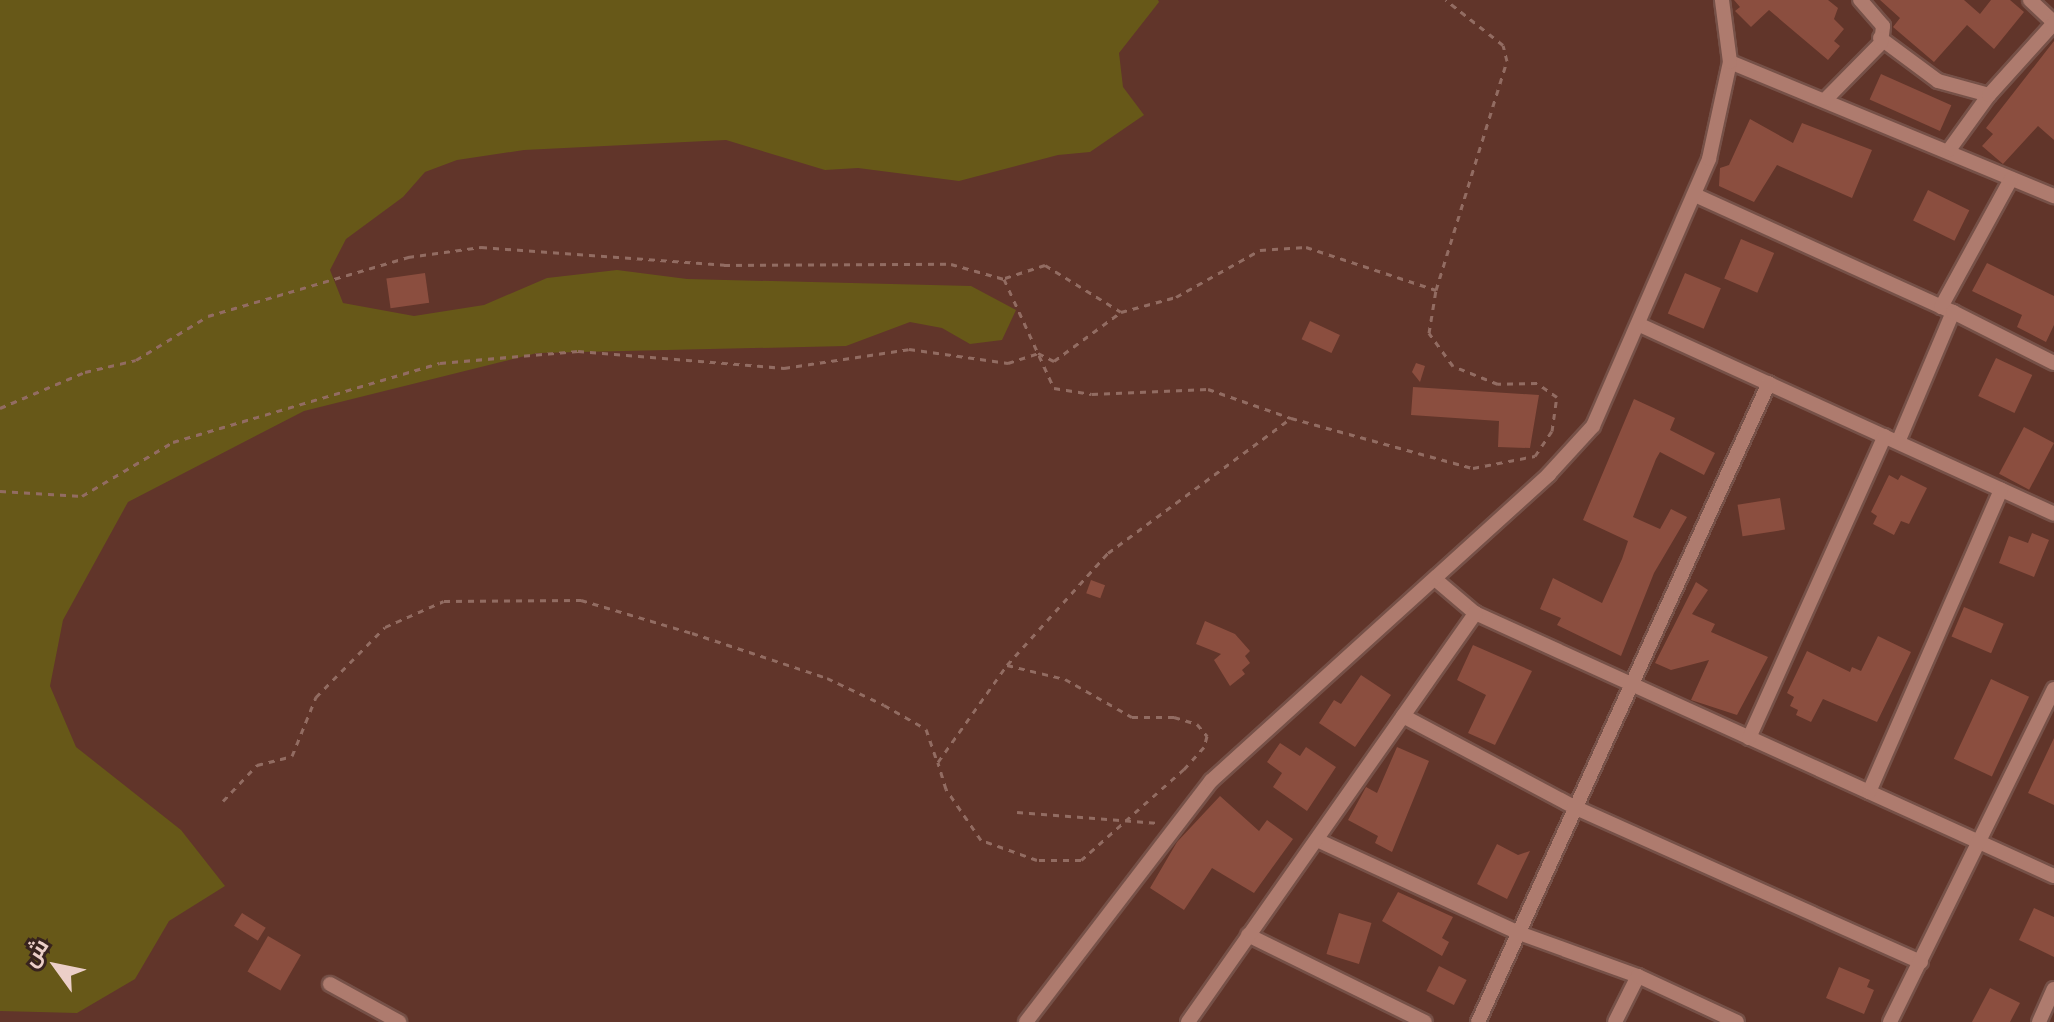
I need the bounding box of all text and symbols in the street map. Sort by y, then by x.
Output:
north arrow [16,926,96,1006]
text: ش [16,933,54,972]

